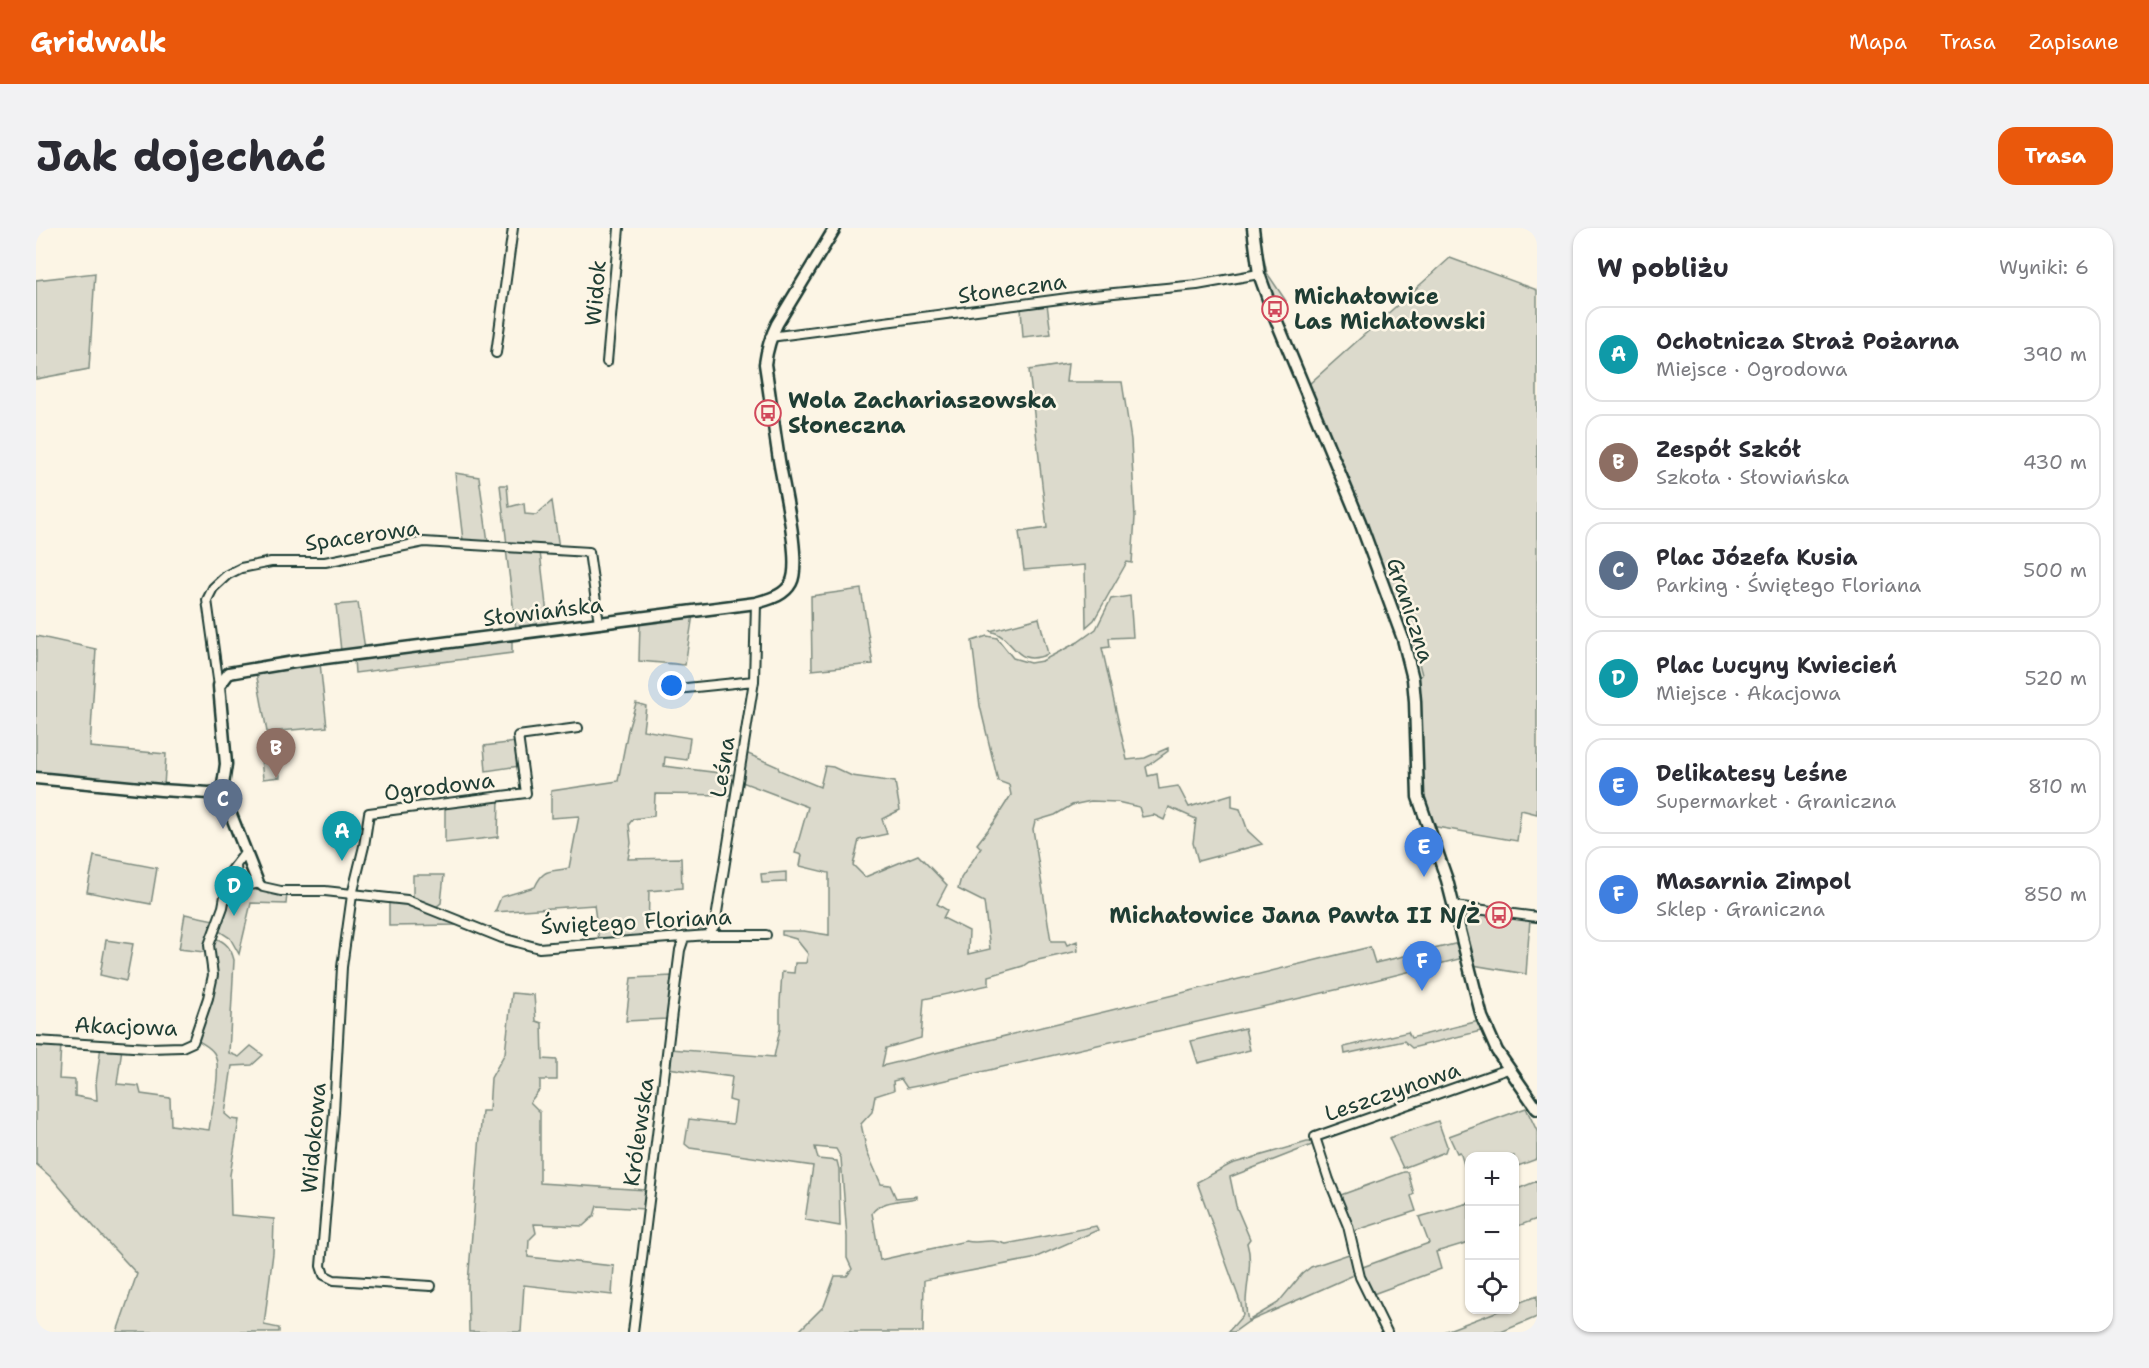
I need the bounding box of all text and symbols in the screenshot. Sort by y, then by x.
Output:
text: Gridwalk [30,23,167,61]
text: Mapa [1849,28,1907,56]
text: Trasa [1940,28,1996,56]
text: Zapisane [2029,28,2119,56]
button: Trasa [1998,127,2113,185]
text: Jak dojechać [36,128,326,184]
text: W pobliżu [1597,250,1729,285]
text: Wyniki: 6 [1999,254,2089,280]
street label: Widok [578,259,613,327]
street label: Słoneczna [956,267,1068,310]
place label: Michałowice Las Michałowski [1294,282,1486,336]
bus stop icon: Michałowice Las Michałowski [1260,294,1290,324]
text: Ochotnicza Straż Pożarna [1656,327,1959,356]
text: A [1611,341,1626,367]
text: 390 m [2022,341,2087,367]
text: Miejsce · Ogrodowa [1656,356,1847,382]
place label: Wola Zachariaszowska Słoneczna [788,386,1056,440]
bus stop icon: Wola Zachariaszowska Słoneczna [753,398,783,428]
text: Zespół Szkół [1656,435,1801,464]
text: B [1612,449,1625,475]
text: 430 m [2023,449,2087,475]
text: Szkoła · Słowiańska [1656,464,1849,490]
street label: Spacerowa [303,513,421,558]
text: Plac Józefa Kusia [1656,543,1857,572]
street label: Graniczna [1380,554,1441,667]
text: C [1612,557,1625,583]
text: 500 m [2023,557,2087,583]
text: Parking · Świętego Floriana [1656,572,1921,598]
street label: Słowiańska [481,590,605,633]
text: Plac Lucyny Kwiecień [1656,651,1897,680]
text: D [1611,665,1626,691]
text: 520 m [2024,665,2087,691]
your location [657,671,686,700]
text: Miejsce · Akacjowa [1656,680,1841,706]
pin: B [256,728,296,778]
street label: Leśna [703,734,742,800]
text: Delikatesy Leśne [1656,759,1848,788]
street label: Ogrodowa [382,765,496,808]
text: E [1612,773,1625,799]
text: 810 m [2028,773,2087,799]
pin: C [204,780,243,829]
text: Supermarket · Graniczna [1656,788,1896,814]
pin: A [322,812,362,861]
pin: E [1404,828,1444,877]
pin: D [214,866,254,916]
text: Masarnia Zimpol [1656,867,1851,896]
text: F [1613,881,1624,907]
text: 850 m [2023,881,2087,907]
text: Sklep · Graniczna [1656,896,1825,922]
place label: Michałowice Jana Pawła II N/Ż [1109,900,1480,930]
bus stop icon: Michałowice Jana Pawła II N/Ż [1484,900,1514,930]
street label: Świętego Floriana [540,902,733,941]
pin: F [1402,942,1442,991]
street label: Akacjowa [74,1010,179,1043]
street label: Leszczynowa [1320,1055,1464,1128]
street label: Królewska [617,1076,661,1188]
street label: Widokowa [294,1081,333,1195]
map controls [1465,1152,1519,1314]
button: + [1465,1152,1519,1206]
button: − [1465,1206,1519,1260]
button: locate [1465,1260,1519,1314]

